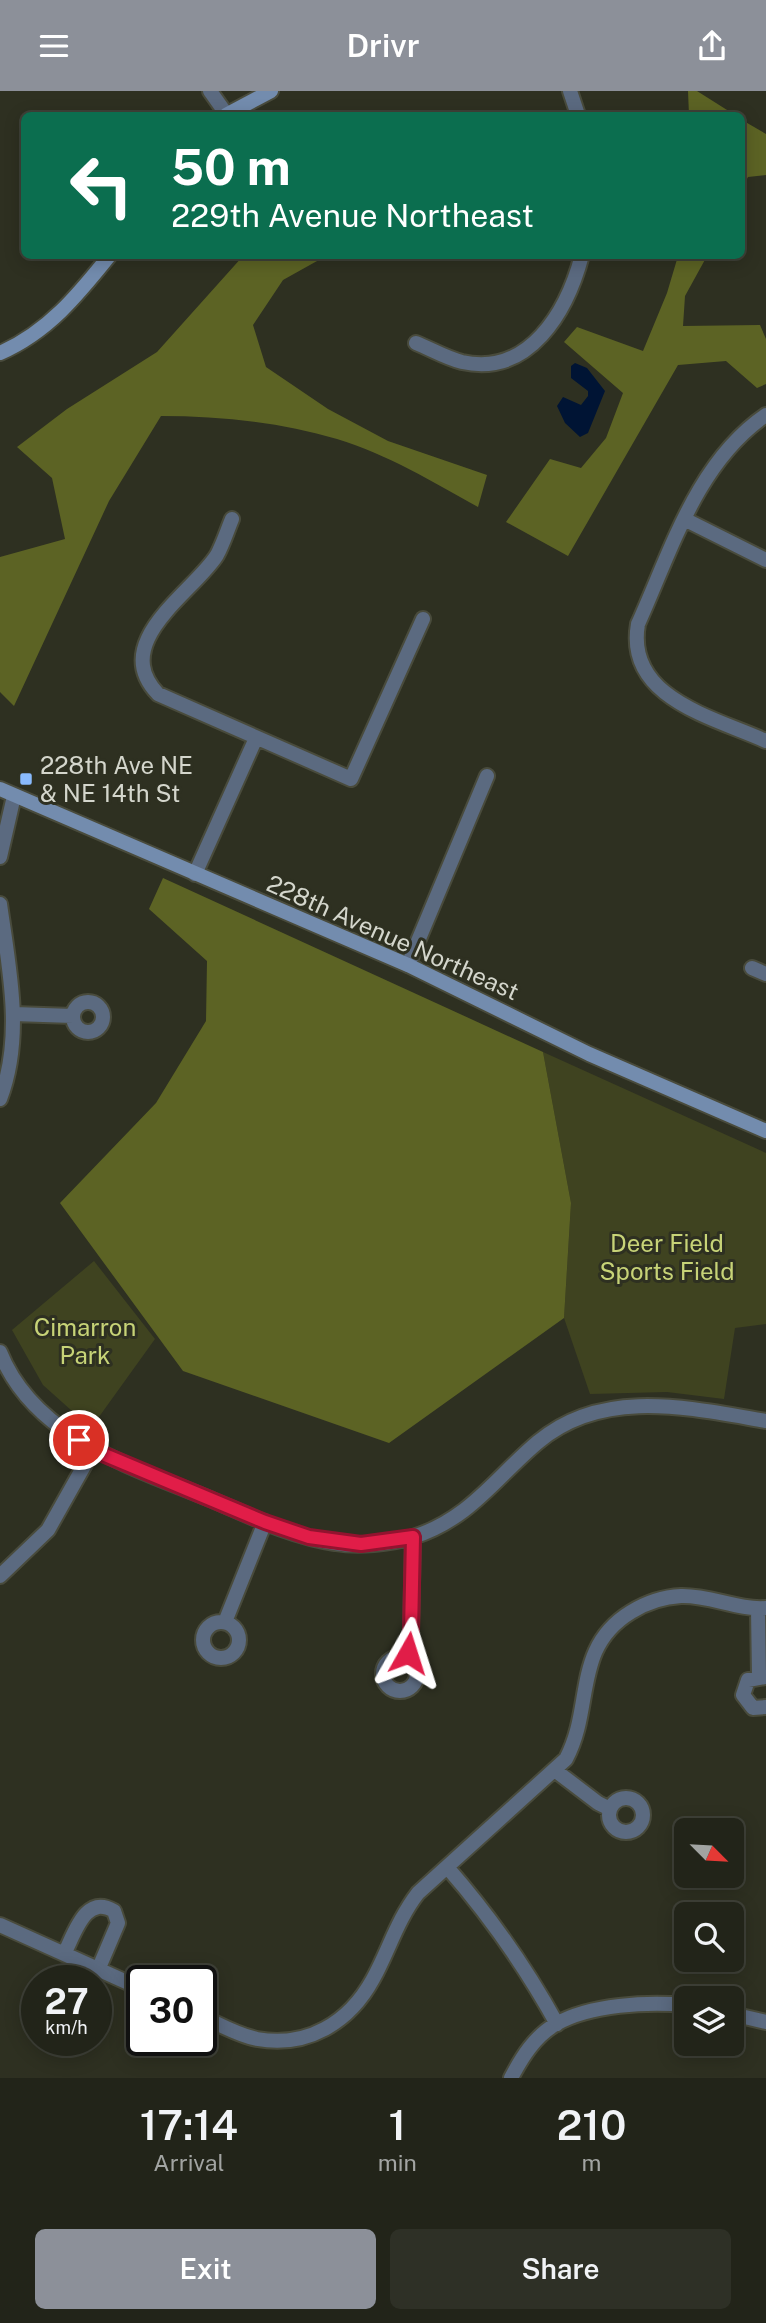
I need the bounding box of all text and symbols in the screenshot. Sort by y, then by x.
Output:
icon: menu [35,27,73,65]
text: Drivr [346,27,420,64]
icon: share [693,27,731,65]
text: 50 m [171,138,291,196]
icon: left [56,140,147,231]
text: 229th Avenue Northeast [171,197,534,234]
place label: 228th Ave NE & NE 14th St [40,751,193,807]
marker: 228th Ave NE & NE 14th St [18,771,34,787]
street label: 228th Avenue Northeast [263,869,523,1005]
park label: Deer Field Sports Field [600,1229,734,1285]
park label: Cimarron Park [34,1313,136,1369]
pin [49,1410,109,1470]
icon: arrive [60,1421,98,1459]
position arrow [371,1616,445,1690]
north arrow [674,1818,744,1888]
map controls [674,1818,744,2056]
button: search [674,1902,744,1972]
speed limit sign: 30 [126,1965,217,2056]
text: 27 [44,1981,89,2022]
button: layers [674,1986,744,2056]
text: km/h [45,2017,88,2038]
text: 17:14 [140,2100,238,2149]
text: 1 [388,2100,406,2149]
text: 210 [556,2100,626,2149]
text: Arrival [153,2149,224,2176]
text: min [378,2149,417,2176]
text: m [581,2149,601,2176]
button: Exit [35,2229,376,2309]
button: Share [390,2229,731,2309]

